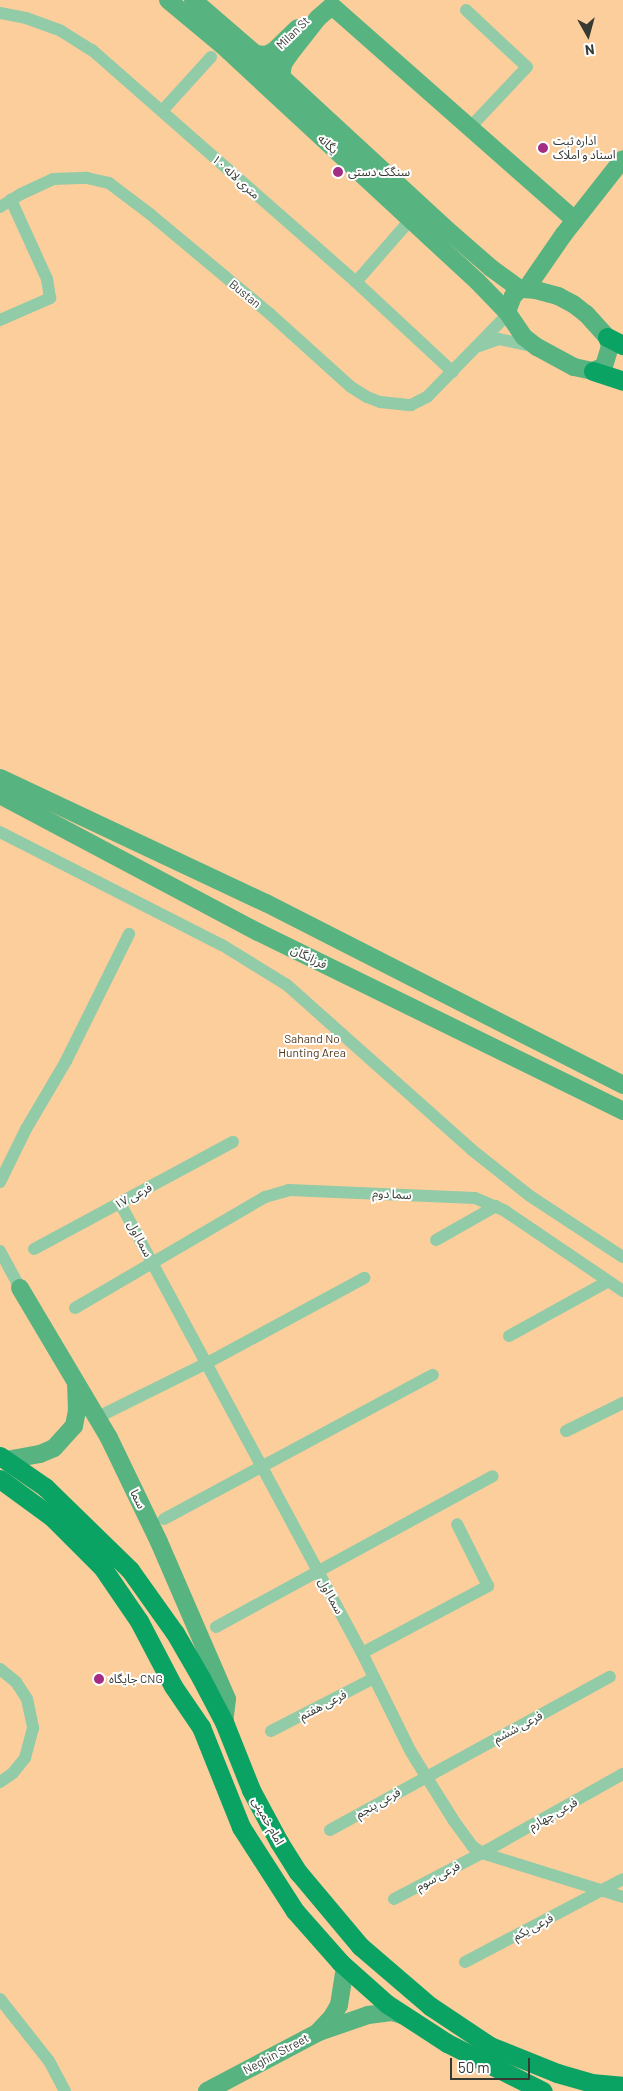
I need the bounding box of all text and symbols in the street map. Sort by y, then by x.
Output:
north arrow [563,10,613,60]
street label: Milan St [273,14,313,52]
text: N [584,41,596,59]
street label: یگانه [315,131,341,157]
place label: اداره ثبت اسناد و املاک [553,134,616,162]
marker: اداره ثبت اسناد و املاک [537,142,549,154]
street label: ۱۰ متری لاله [209,152,263,202]
place label: سنگک دستی [348,165,410,179]
marker: سنگک دستی [332,166,344,178]
street label: Bustan [226,277,264,311]
street label: فرزانگان [289,942,329,972]
park label: Sahand No Hunting Area [278,1032,346,1060]
street label: فرعی ۱۷ [112,1180,154,1212]
street label: سما دوم [372,1186,412,1202]
street label: سما اول [125,1218,155,1260]
street label: سما [127,1487,149,1511]
street label: سما اول [315,1576,347,1616]
place label: جایگاه CNG [109,1672,163,1686]
marker: جایگاه CNG [93,1673,105,1685]
street label: فرعی هفتم [297,1687,349,1723]
street label: فرعی ششم [491,1708,545,1746]
street label: فرعی پنجم [353,1785,403,1821]
street label: امام خمینی [249,1795,287,1847]
street label: فرعی چهارم [526,1795,580,1833]
street label: فرعی سوم [413,1858,463,1894]
street label: فرعی یکم [510,1910,556,1944]
street label: Neghin Street [241,2031,311,2077]
scale bar [453,2048,533,2080]
text: 50 m [458,2058,490,2076]

